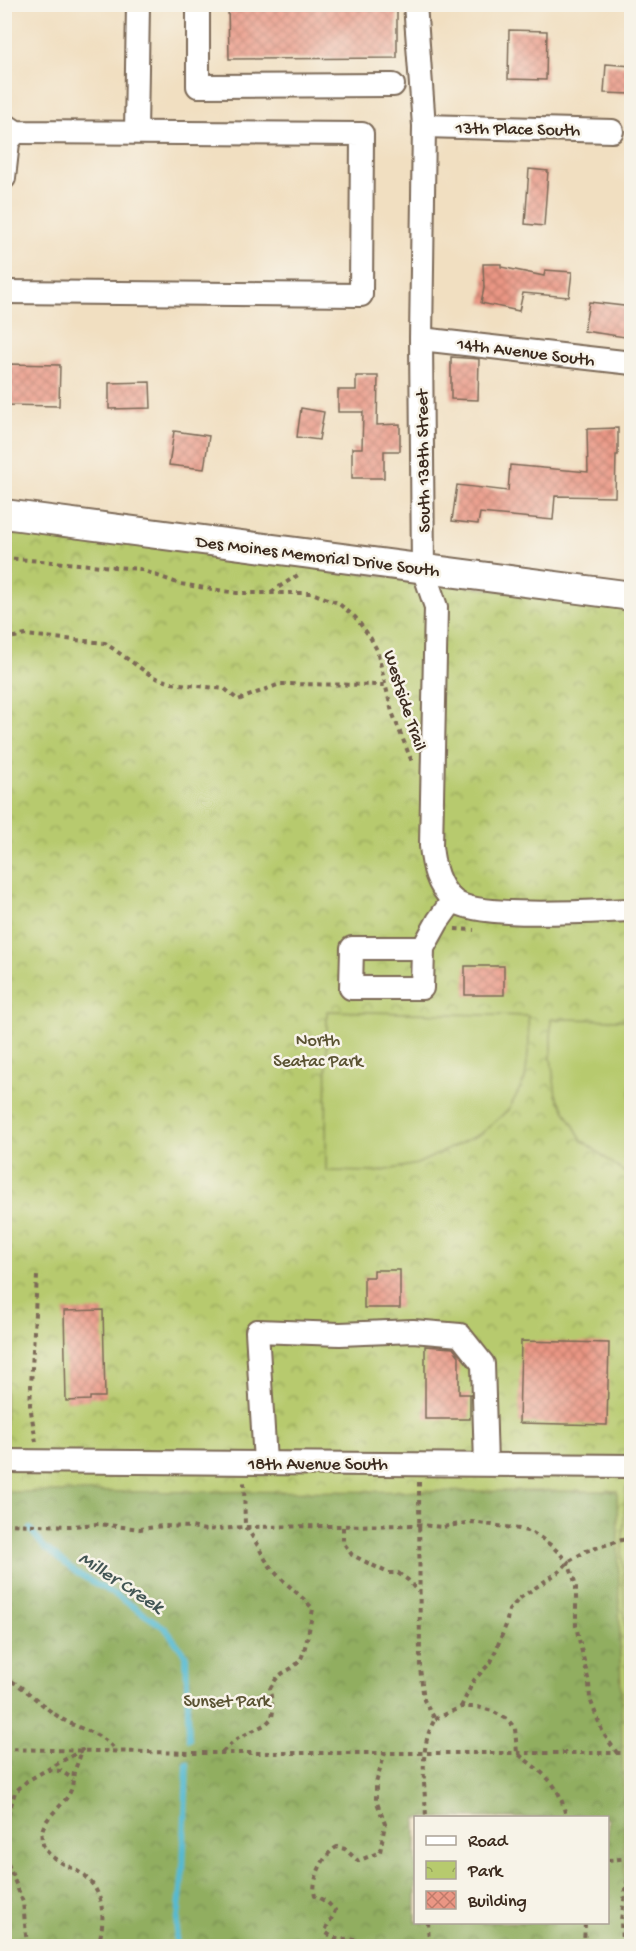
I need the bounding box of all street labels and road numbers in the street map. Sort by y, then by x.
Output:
street label: 13th Place South [454,119,581,142]
street label: 14th Avenue South [455,334,596,372]
street label: South 138th Street [413,388,436,533]
street label: Des Moines Memorial Drive South [194,532,441,583]
street label: Westside Trail [378,648,430,754]
street label: 18th Avenue South [247,1455,388,1476]

